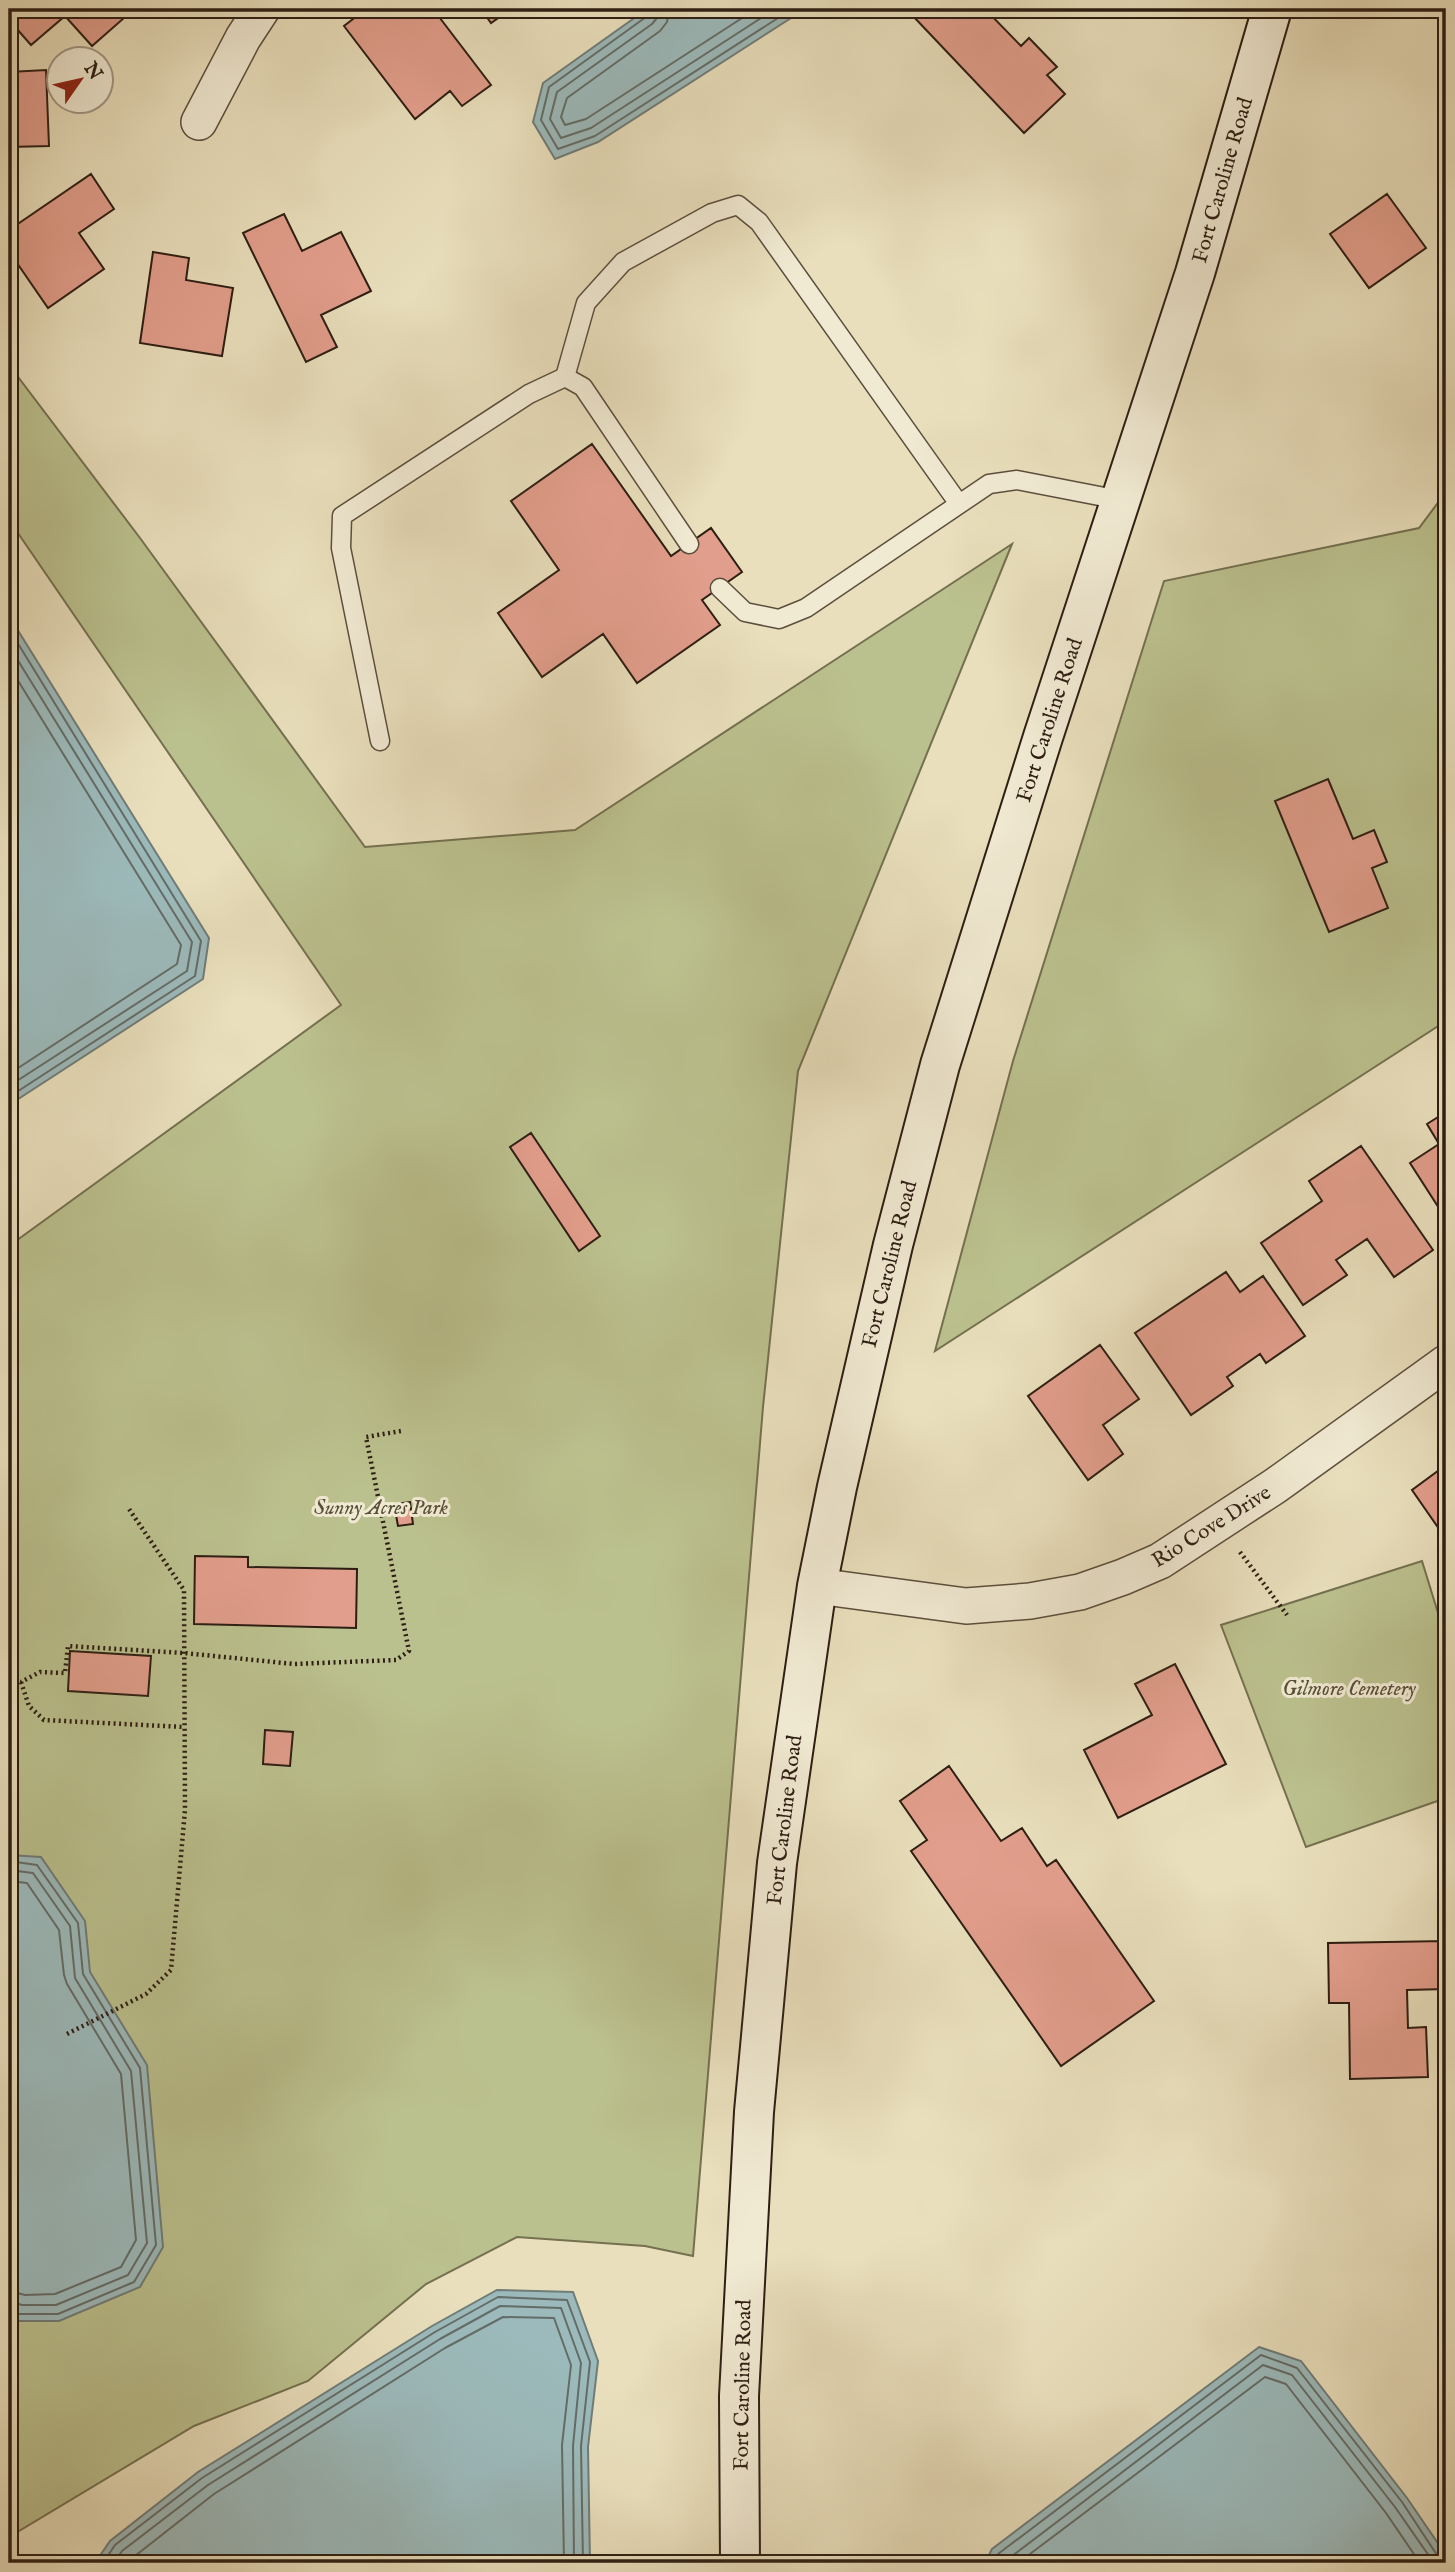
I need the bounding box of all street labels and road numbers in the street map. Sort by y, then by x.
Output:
street label: Fort Caroline Road [1187,94,1260,266]
street label: Fort Caroline Road [1011,634,1090,806]
street label: Fort Caroline Road [857,1177,924,1351]
street label: Rio Cove Drive [1147,1480,1277,1575]
street label: Fort Caroline Road [762,1733,809,1907]
street label: Fort Caroline Road [729,2298,759,2471]

